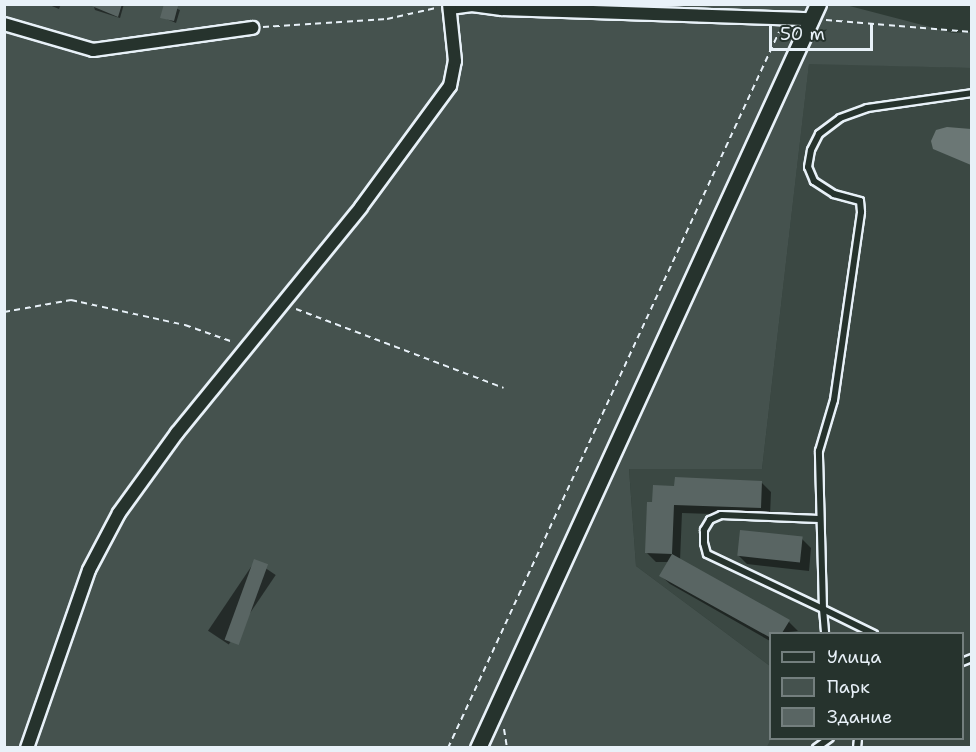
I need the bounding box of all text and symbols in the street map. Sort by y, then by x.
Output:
scale bar [772,12,876,50]
text: 50 m [780,22,825,46]
legend [769,632,964,740]
text: Улица [827,645,881,669]
text: Парк [827,675,870,699]
text: Здание [827,705,892,729]

